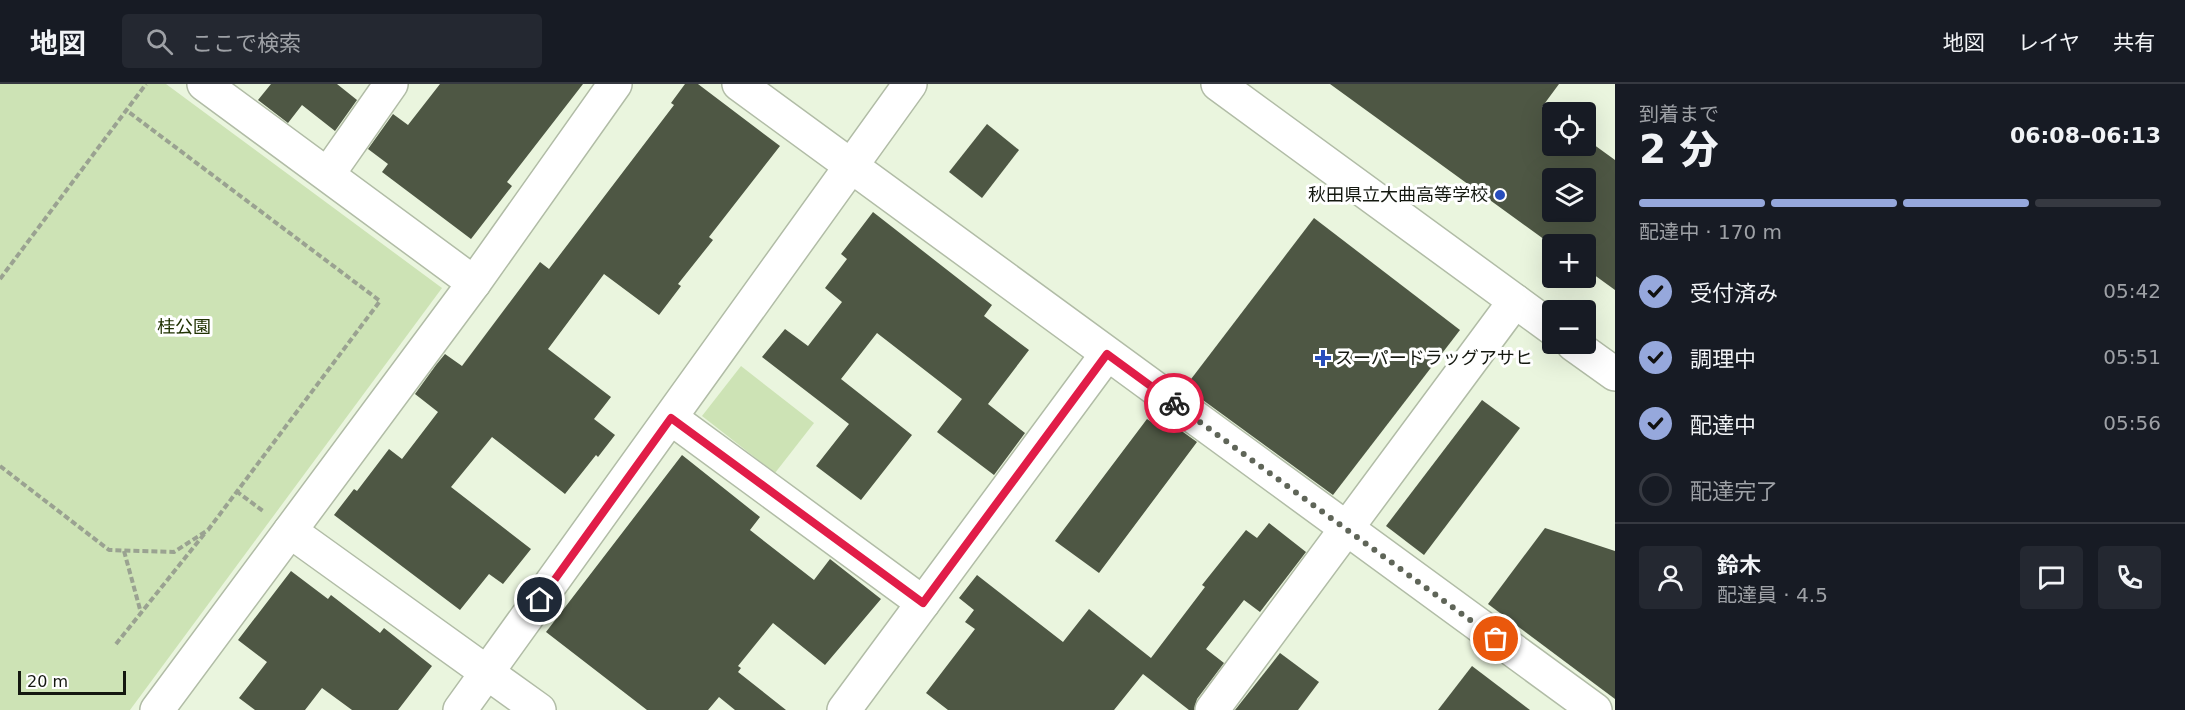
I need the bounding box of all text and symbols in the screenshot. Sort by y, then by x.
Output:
search box [122,14,542,68]
icon: search [143,25,176,58]
text: 地図 [30,27,86,60]
text: ここで検索 [191,31,301,56]
text: 地図 [1943,31,1985,55]
text: レイヤ [2018,31,2080,55]
text: 共有 [2113,31,2155,55]
map controls [1542,102,1596,354]
button: locate [1542,102,1596,156]
text: 到着まで [1639,102,1719,126]
text: 06:08–06:13 [2010,123,2161,148]
text: 2 分 [1639,127,1719,172]
button: layers [1542,168,1596,222]
place label: 秋田県立大曲高等学校 [1308,184,1488,205]
marker: 秋田県立大曲高等学校 [1493,188,1507,202]
text: 配達中 · 170 m [1639,220,1782,244]
button: + [1542,234,1596,288]
icon: check [1639,275,1672,308]
text: 05:42 [2103,279,2161,303]
text: 受付済み [1690,281,1778,306]
button: − [1542,300,1596,354]
park label: 桂公園 [157,316,211,337]
icon: check [1639,341,1672,374]
text: 05:51 [2103,345,2161,369]
place label: スーパードラッグアサヒ [1335,347,1533,368]
text: 調理中 [1690,347,1756,372]
marker: スーパードラッグアサヒ [1316,351,1330,365]
courier [1144,373,1204,433]
icon: bike [1158,387,1191,420]
icon: check [1639,407,1672,440]
text: 05:56 [2103,411,2161,435]
text: 配達中 [1690,413,1756,438]
text: 配達完了 [1690,479,1778,504]
button: person [1639,546,1702,609]
button: chat [2020,546,2083,609]
button: phone [2098,546,2161,609]
text: 鈴木 [1717,553,1761,578]
pin [514,574,565,625]
icon: home [523,583,556,616]
text: 配達員 · 4.5 [1717,583,1828,607]
pin [1470,613,1521,664]
icon: bag [1479,622,1512,655]
scale bar [18,668,126,696]
text: 20 m [27,672,68,691]

